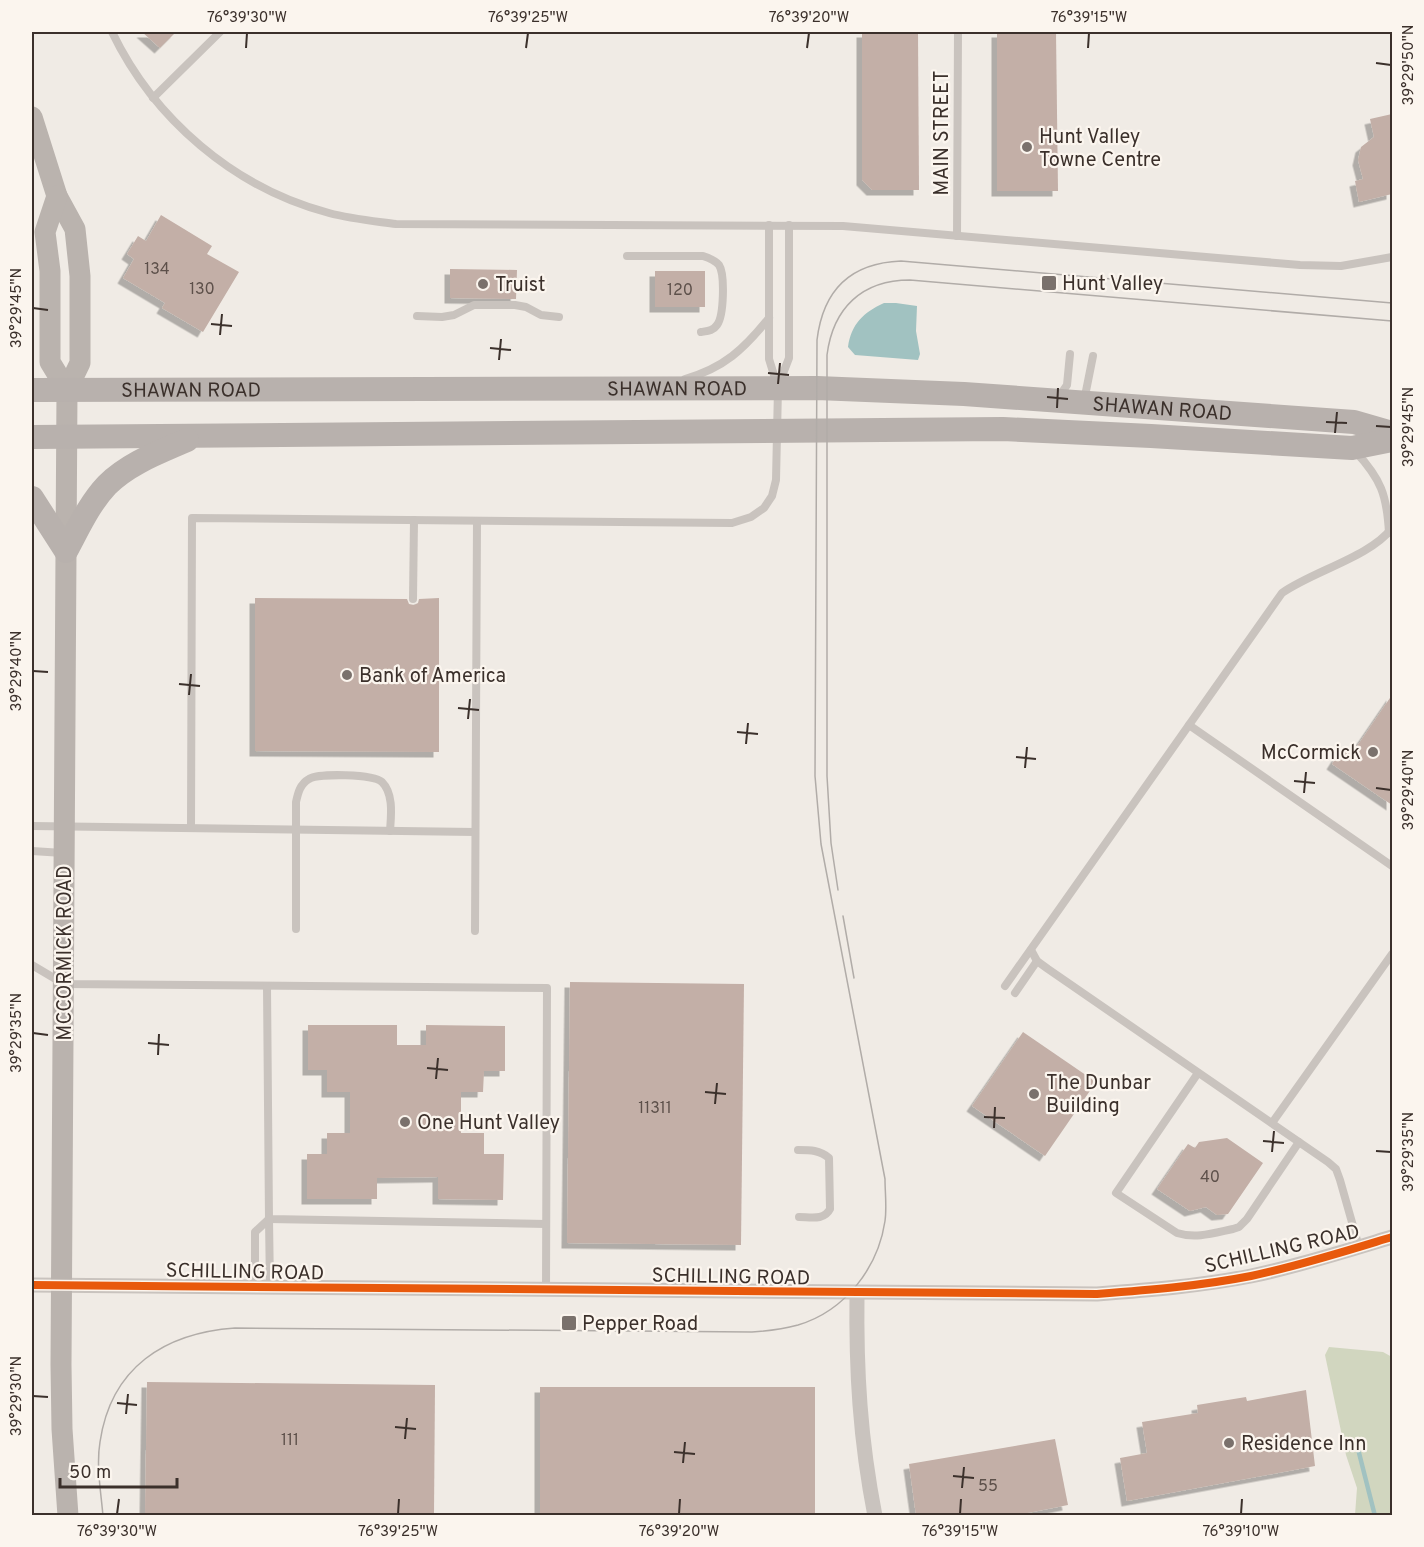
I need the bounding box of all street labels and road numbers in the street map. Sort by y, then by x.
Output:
street label: MAIN STREET [930,70,956,196]
street label: SHAWAN ROAD [607,377,747,404]
street label: SHAWAN ROAD [121,378,261,405]
street label: SHAWAN ROAD [1091,392,1233,428]
street label: MCCORMICK ROAD [53,865,79,1041]
street label: SCHILLING ROAD [1202,1219,1363,1280]
street label: SCHILLING ROAD [165,1259,324,1287]
street label: SCHILLING ROAD [651,1264,810,1292]

